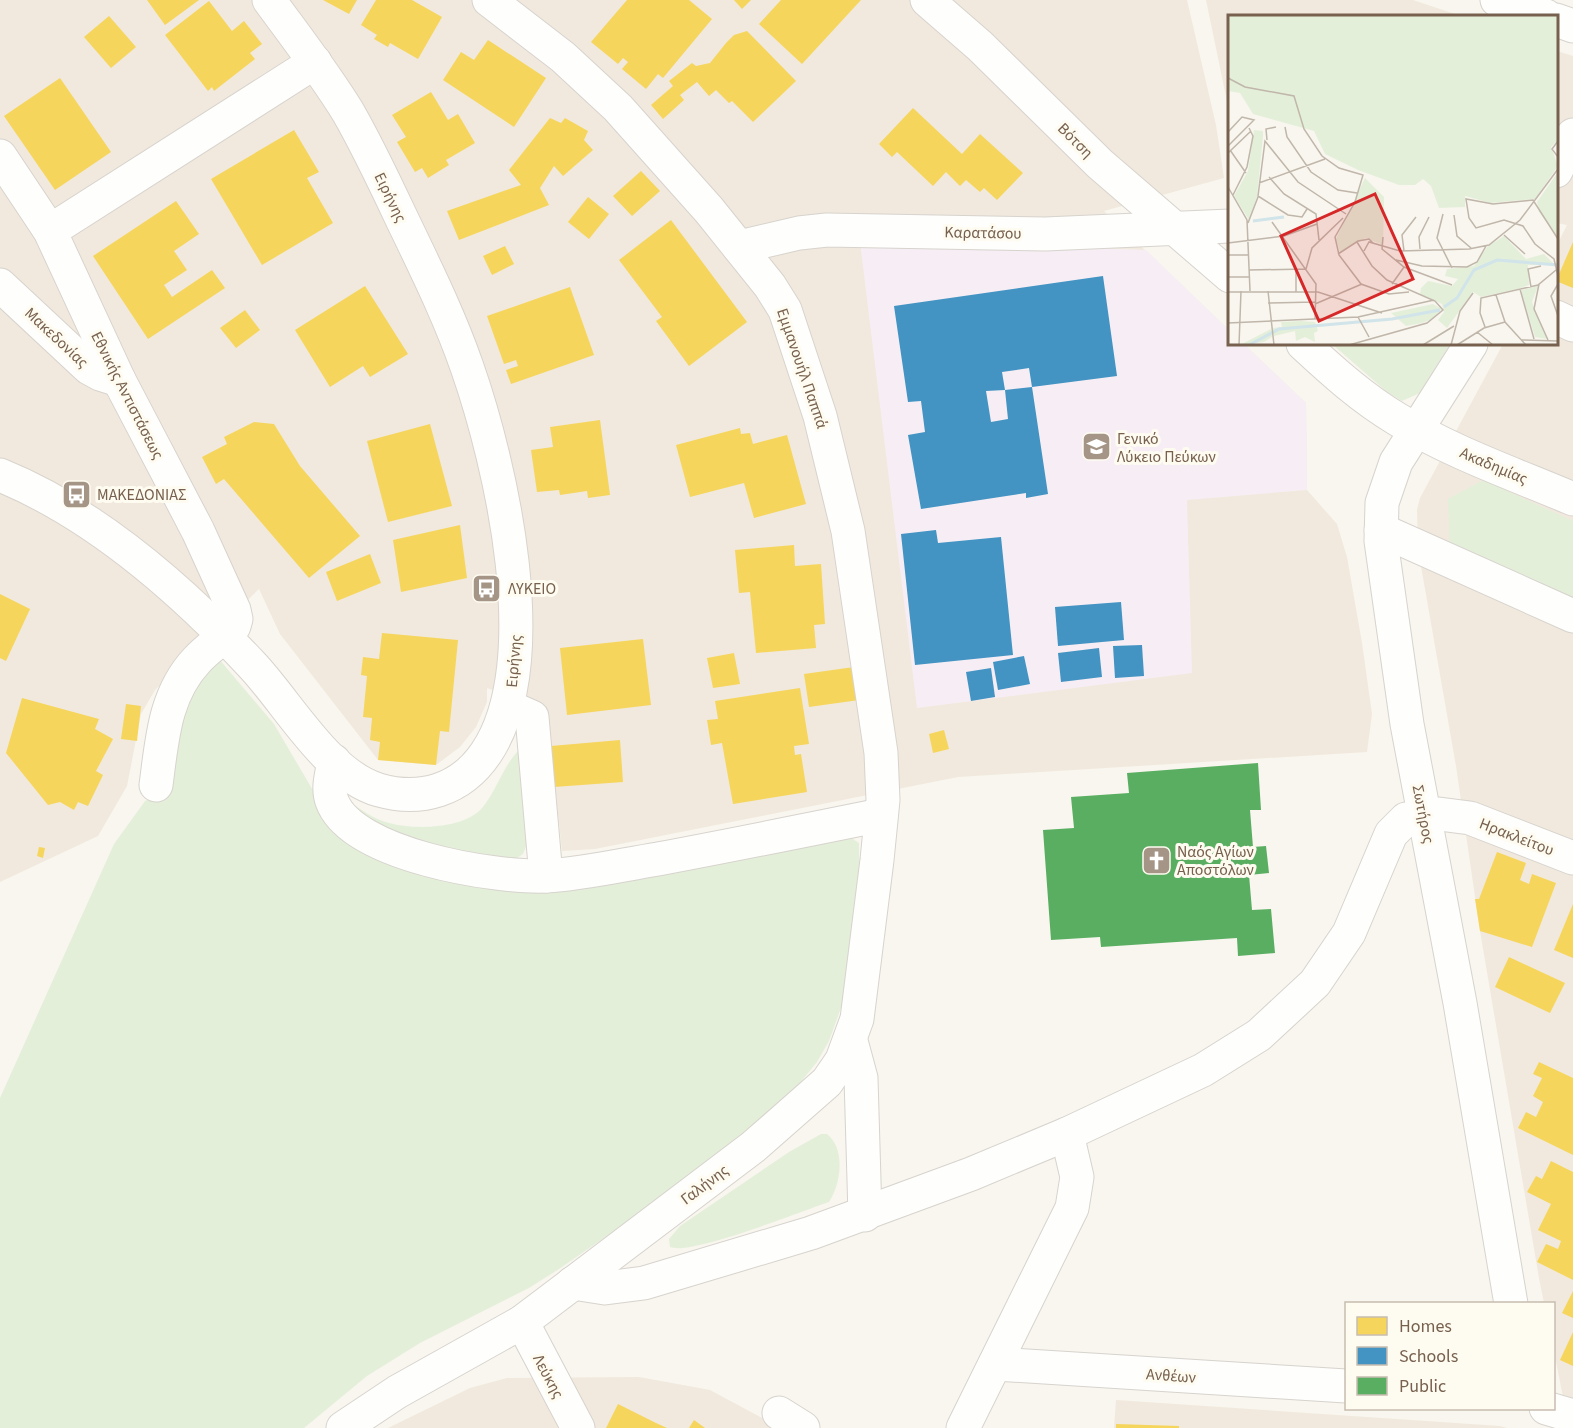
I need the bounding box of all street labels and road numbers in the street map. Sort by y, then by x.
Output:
street label: Βότση [1053,118,1098,163]
street label: Ειρήνης [369,169,412,226]
street label: Καρατάσου [944,221,1022,245]
street label: Μακεδονίας [20,302,93,373]
street label: Εμμανουήλ Παππά [771,305,833,431]
street label: Εθνικής Αντιστάσεως [85,328,169,463]
street label: Ακαδημίας [1456,442,1531,490]
street label: Ειρήνης [501,634,527,689]
street label: Σωτήρος [1407,783,1440,846]
street label: Ηρακλείτου [1476,813,1557,861]
street label: Γαλήνης [676,1159,733,1210]
street label: Λεύκης [527,1351,569,1402]
street label: Ανθέων [1145,1363,1197,1389]

